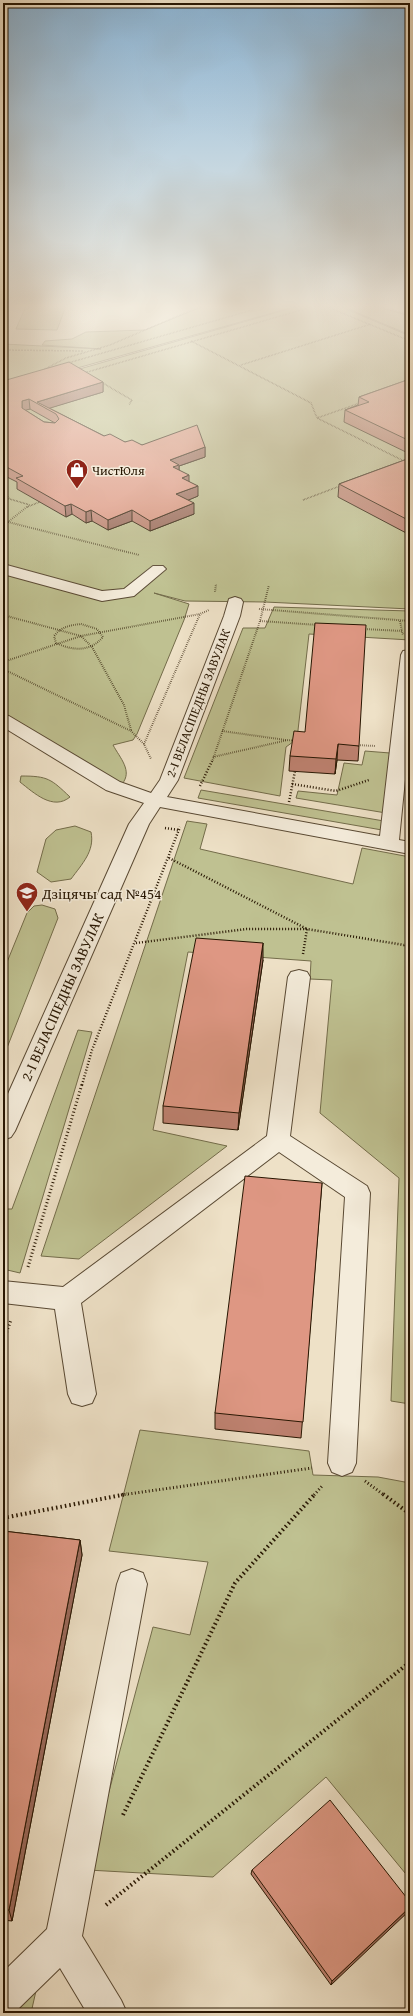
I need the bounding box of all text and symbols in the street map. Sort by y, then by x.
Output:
shop icon: ЧистЮля [64,457,90,490]
place label: ЧистЮля [92,461,145,480]
street label: 2-І ВЕЛАСІПЕДНЫ ЗАВУЛАК [161,626,235,780]
school or university icon: Дзіцячы сад №454 [14,880,40,913]
place label: Дзіцячы сад №454 [41,883,161,904]
street label: 2-І ВЕЛАСІПЕДНЫ ЗАВУЛАК [15,909,109,1084]

